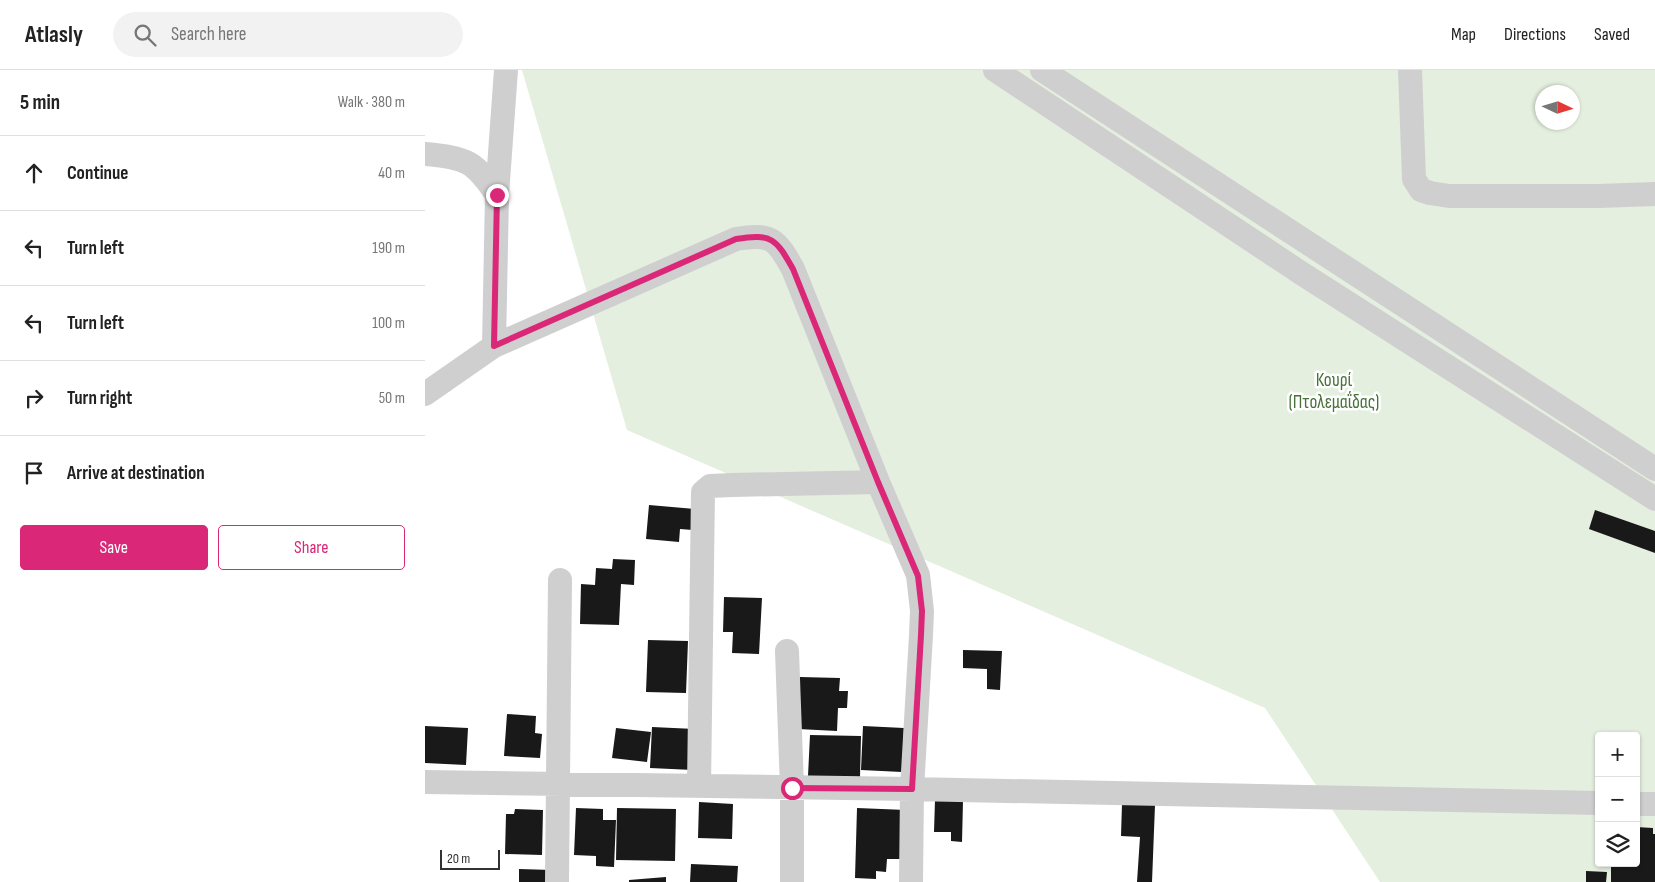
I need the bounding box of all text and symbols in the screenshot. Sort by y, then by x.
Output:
search box [113,12,463,57]
text: Atlasly [25,20,83,49]
icon: search [131,21,159,49]
text: Search here [171,23,246,46]
text: Map [1451,24,1476,45]
text: Directions [1504,24,1566,45]
text: Saved [1594,24,1630,45]
north arrow [1535,85,1580,130]
text: 5 min [20,90,60,115]
text: Walk · 380 m [338,93,405,112]
icon: ahead [20,159,48,187]
text: Continue [67,162,128,185]
text: 40 m [378,164,405,183]
route end [486,184,509,207]
icon: left [20,234,48,262]
text: Turn left [67,237,124,260]
text: 190 m [372,239,405,258]
icon: left [20,309,48,337]
text: Turn left [67,312,124,335]
text: 100 m [372,314,405,333]
park label: Κουρί (Πτολεμαΐδας) [1289,369,1379,414]
icon: right [20,384,48,412]
text: Turn right [67,387,132,410]
text: 50 m [379,389,405,408]
icon: arrive [20,459,48,487]
text: Arrive at destination [67,462,205,485]
button: Save [20,525,208,570]
button: Share [218,525,405,570]
map controls [1595,732,1640,867]
button: + [1595,732,1640,777]
route start [781,777,804,800]
button: − [1595,777,1640,822]
button: layers [1595,822,1640,867]
scale bar [440,847,500,870]
text: 20 m [447,850,470,867]

